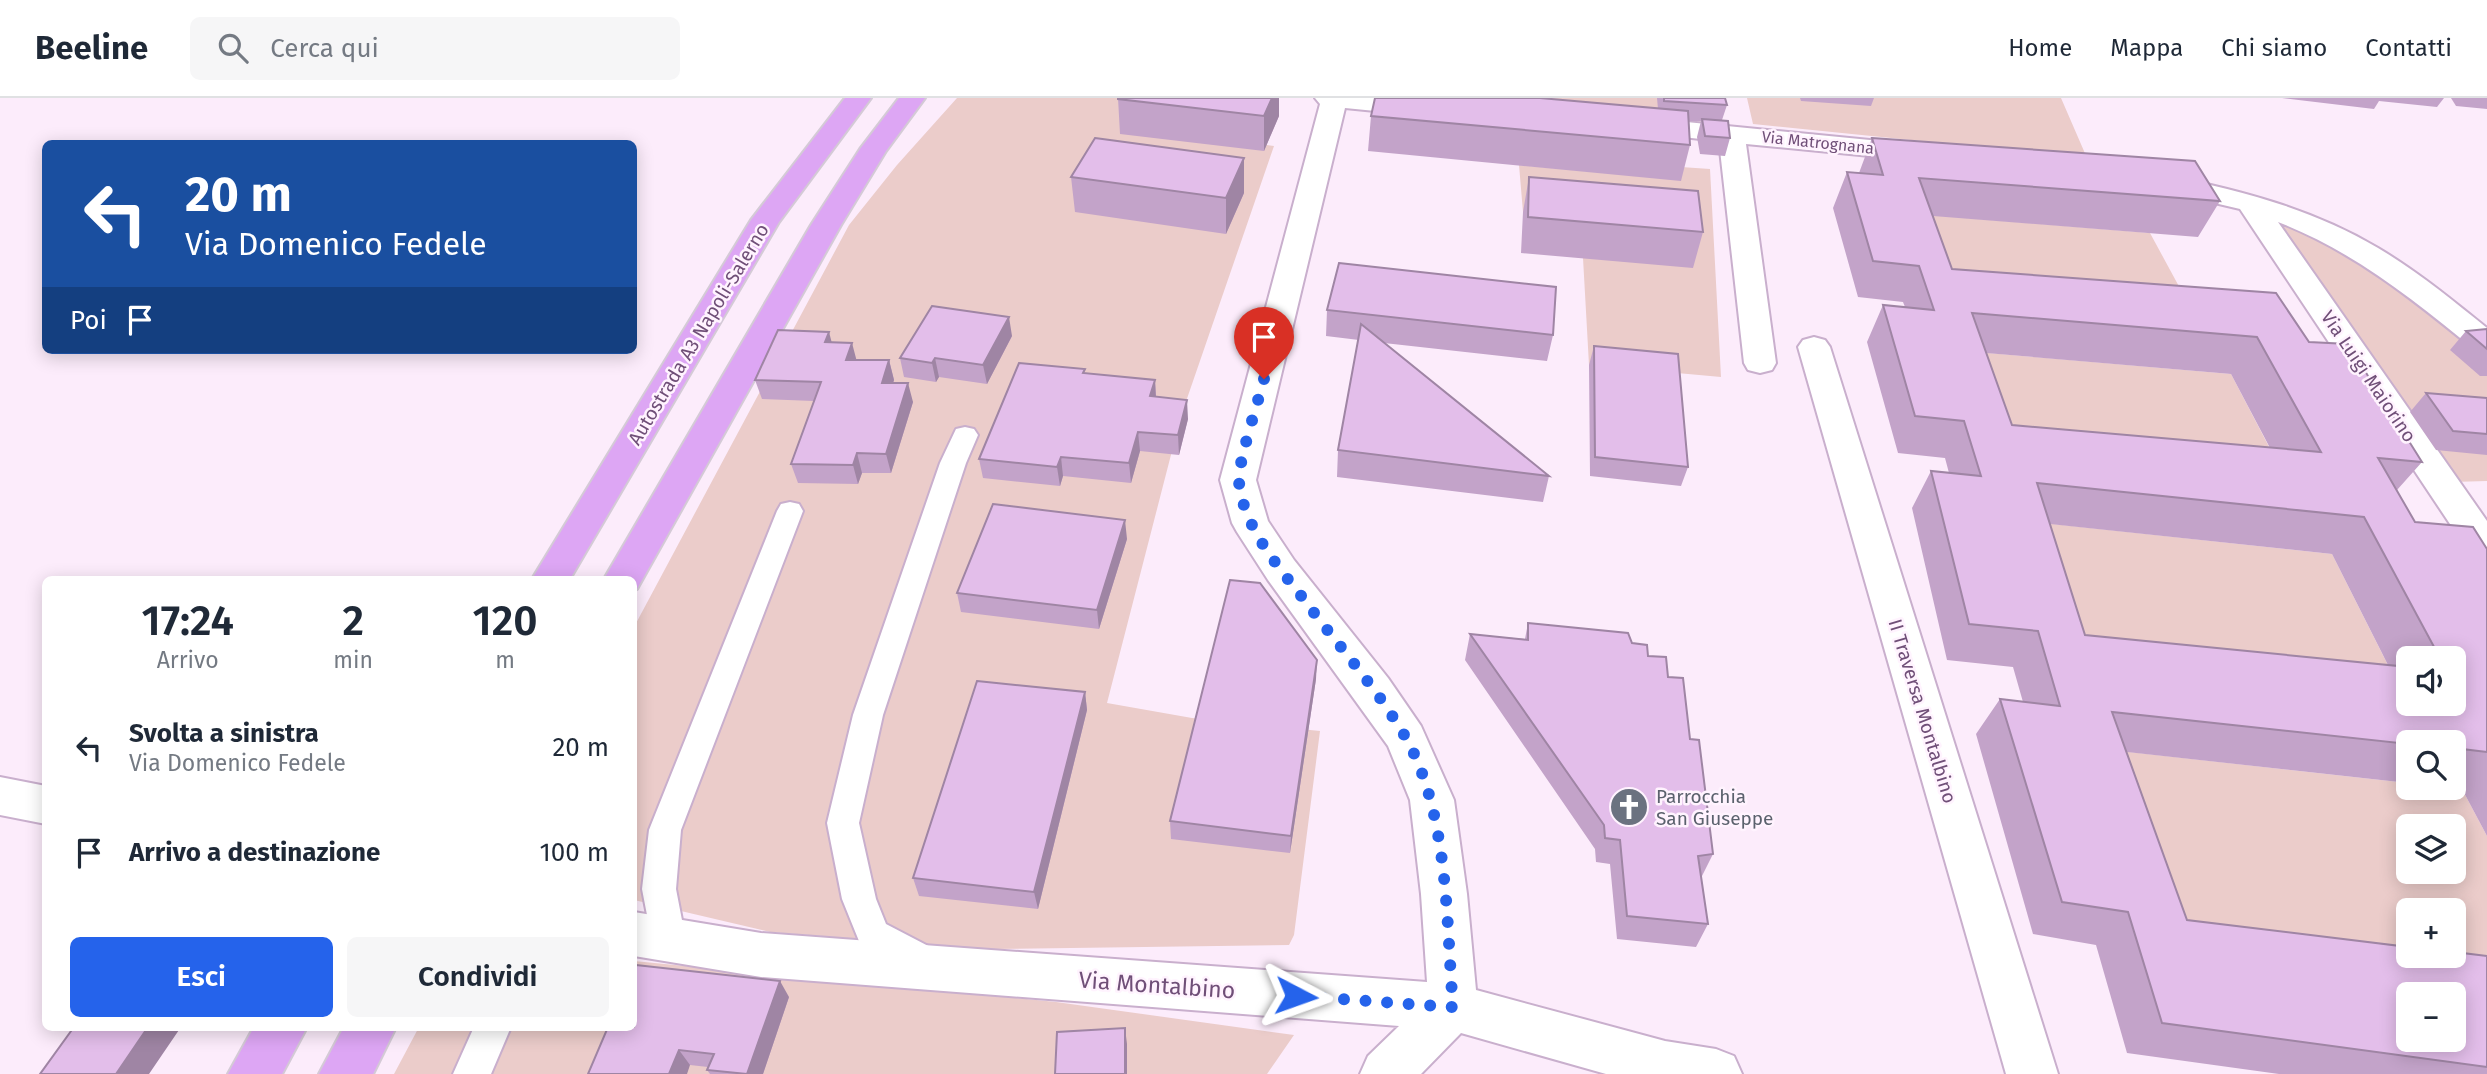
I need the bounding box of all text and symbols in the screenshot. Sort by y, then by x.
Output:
search box [190,17,680,80]
text: Beeline [35,28,148,68]
icon: search [214,29,252,67]
text: Cerca qui [270,33,379,64]
text: Home [2008,34,2072,62]
text: Mappa [2110,34,2183,62]
text: Chi siamo [2221,34,2327,62]
text: Contatti [2365,34,2452,62]
street label: Via Matrognana [1761,127,1875,158]
text: 20 m [185,165,292,224]
icon: left [70,168,161,259]
street label: Autostrada A3 Napoli-Salerno [623,220,774,449]
text: Via Domenico Fedele [185,225,487,263]
icon: arrive [121,301,159,339]
text: Poi [70,305,107,336]
street label: Via Luigi Maiorino [2316,306,2421,446]
pin [1234,307,1294,379]
icon: arrive [1245,318,1283,356]
text: 17:24 [141,596,234,646]
text: 2 [342,596,364,646]
text: 120 [473,596,537,646]
street label: II Traversa Montalbino [1884,616,1961,806]
text: Arrivo [157,646,219,674]
text: min [333,646,373,674]
text: m [495,646,515,674]
map controls [2396,646,2466,1052]
button: sound [2396,646,2466,716]
text: Svolta a sinistra [129,718,319,749]
icon: left [70,729,108,767]
button: search [2396,730,2466,800]
text: 20 m [552,732,609,763]
text: Via Domenico Fedele [129,749,346,777]
place label: Parrocchia San Giuseppe [1656,785,1773,830]
church icon: Parrocchia San Giuseppe [1608,786,1650,828]
button: layers [2396,814,2466,884]
icon: arrive [70,834,108,872]
text: Arrivo a destinazione [129,837,380,868]
text: 100 m [540,837,609,868]
button: + [2396,898,2466,968]
button: Esci [70,937,333,1017]
button: Condividi [347,937,609,1017]
position arrow [1259,959,1333,1033]
street label: Via Montalbino [1078,966,1236,1004]
button: − [2396,982,2466,1052]

